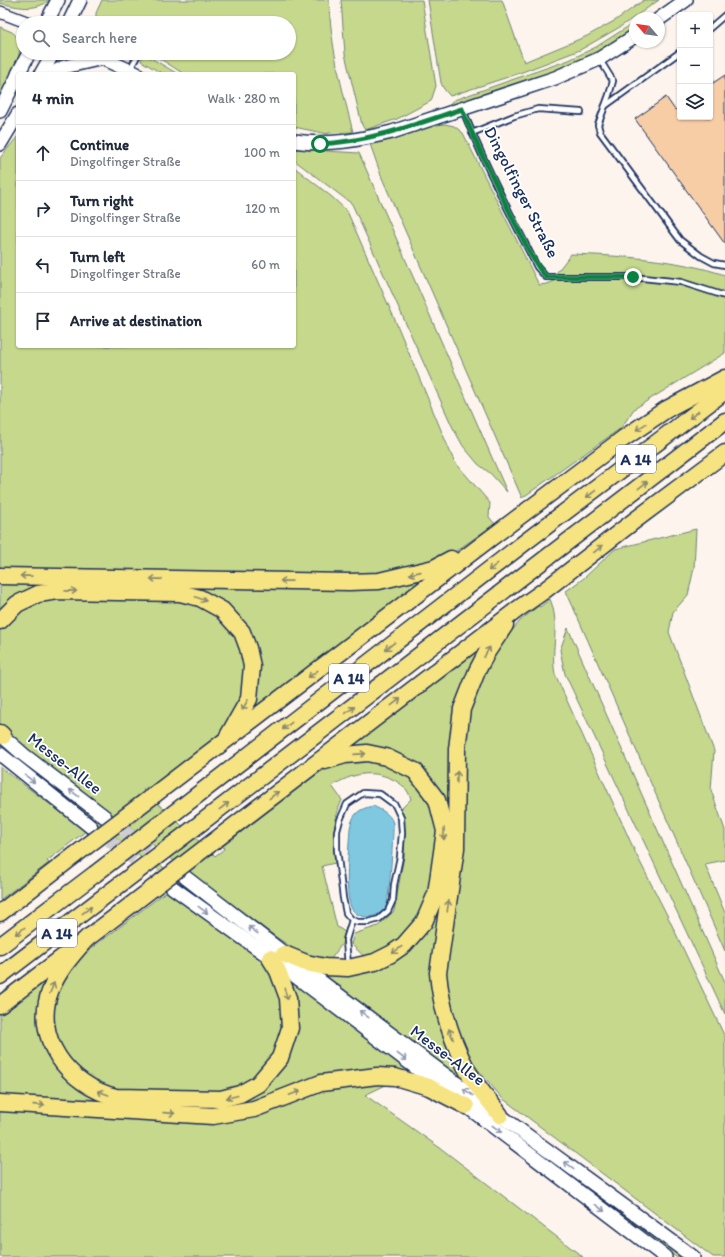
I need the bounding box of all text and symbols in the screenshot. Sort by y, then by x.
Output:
north arrow [629,12,665,48]
map controls [677,12,713,120]
button: + [677,12,713,48]
search box [16,16,296,60]
icon: search [30,27,52,49]
text: Search here [62,29,137,47]
button: − [677,48,713,84]
button: layers [677,84,713,120]
text: 4 min [32,88,74,108]
text: Walk · 280 m [207,91,280,106]
street label: Dingolfinger Straße [480,123,564,261]
route start [311,135,329,153]
text: Continue [70,136,129,154]
icon: ahead [32,142,54,164]
text: 100 m [244,145,280,160]
text: Dingolfinger Straße [70,154,181,169]
text: Turn right [70,192,134,210]
icon: right [32,198,54,220]
text: 120 m [245,201,280,216]
text: Dingolfinger Straße [70,210,181,225]
text: Turn left [70,248,125,266]
icon: left [32,254,54,276]
text: 60 m [251,257,280,272]
text: Dingolfinger Straße [70,266,181,281]
route end [624,268,642,286]
icon: arrive [32,310,54,332]
text: Arrive at destination [70,312,202,330]
one-way arrow [689,411,700,419]
one-way arrow [636,423,647,431]
road number: A 14 [616,445,656,473]
one-way arrow [638,480,649,489]
one-way arrow [585,490,596,498]
one-way arrow [592,545,603,554]
one-way arrow [488,563,499,572]
one-way arrow [409,569,422,577]
one-way arrow [20,573,33,580]
one-way arrow [150,575,163,583]
one-way arrow [280,577,293,585]
one-way arrow [64,587,77,595]
one-way arrow [194,595,206,603]
one-way arrow [385,642,396,651]
one-way arrow [483,647,491,659]
road number: A 14 [329,664,369,692]
one-way arrow [308,670,319,678]
one-way arrow [391,698,402,706]
one-way arrow [241,699,249,711]
one-way arrow [344,705,355,714]
one-way arrow [282,721,293,730]
street label: Messe-Allee [24,728,106,798]
one-way arrow [353,750,366,757]
one-way arrow [453,771,461,784]
one-way arrow [25,774,36,783]
one-way arrow [69,789,80,797]
one-way arrow [268,791,279,800]
one-way arrow [219,801,230,810]
one-way arrow [440,827,447,840]
one-way arrow [444,900,452,913]
one-way arrow [81,906,92,914]
one-way arrow [198,906,209,914]
road number: A 14 [37,919,77,947]
one-way arrow [248,926,259,934]
one-way arrow [15,927,26,935]
one-way arrow [392,946,403,954]
one-way arrow [48,983,56,995]
one-way arrow [283,987,290,1000]
one-way arrow [359,1010,370,1018]
street label: Messe-Allee [407,1020,489,1090]
one-way arrow [446,1028,454,1040]
one-way arrow [397,1053,408,1062]
one-way arrow [97,1088,109,1096]
one-way arrow [463,1088,474,1096]
one-way arrow [289,1089,301,1097]
one-way arrow [226,1093,239,1101]
one-way arrow [32,1101,45,1109]
one-way arrow [162,1110,175,1117]
one-way arrow [492,1125,503,1134]
one-way arrow [564,1161,575,1169]
one-way arrow [595,1204,606,1212]

